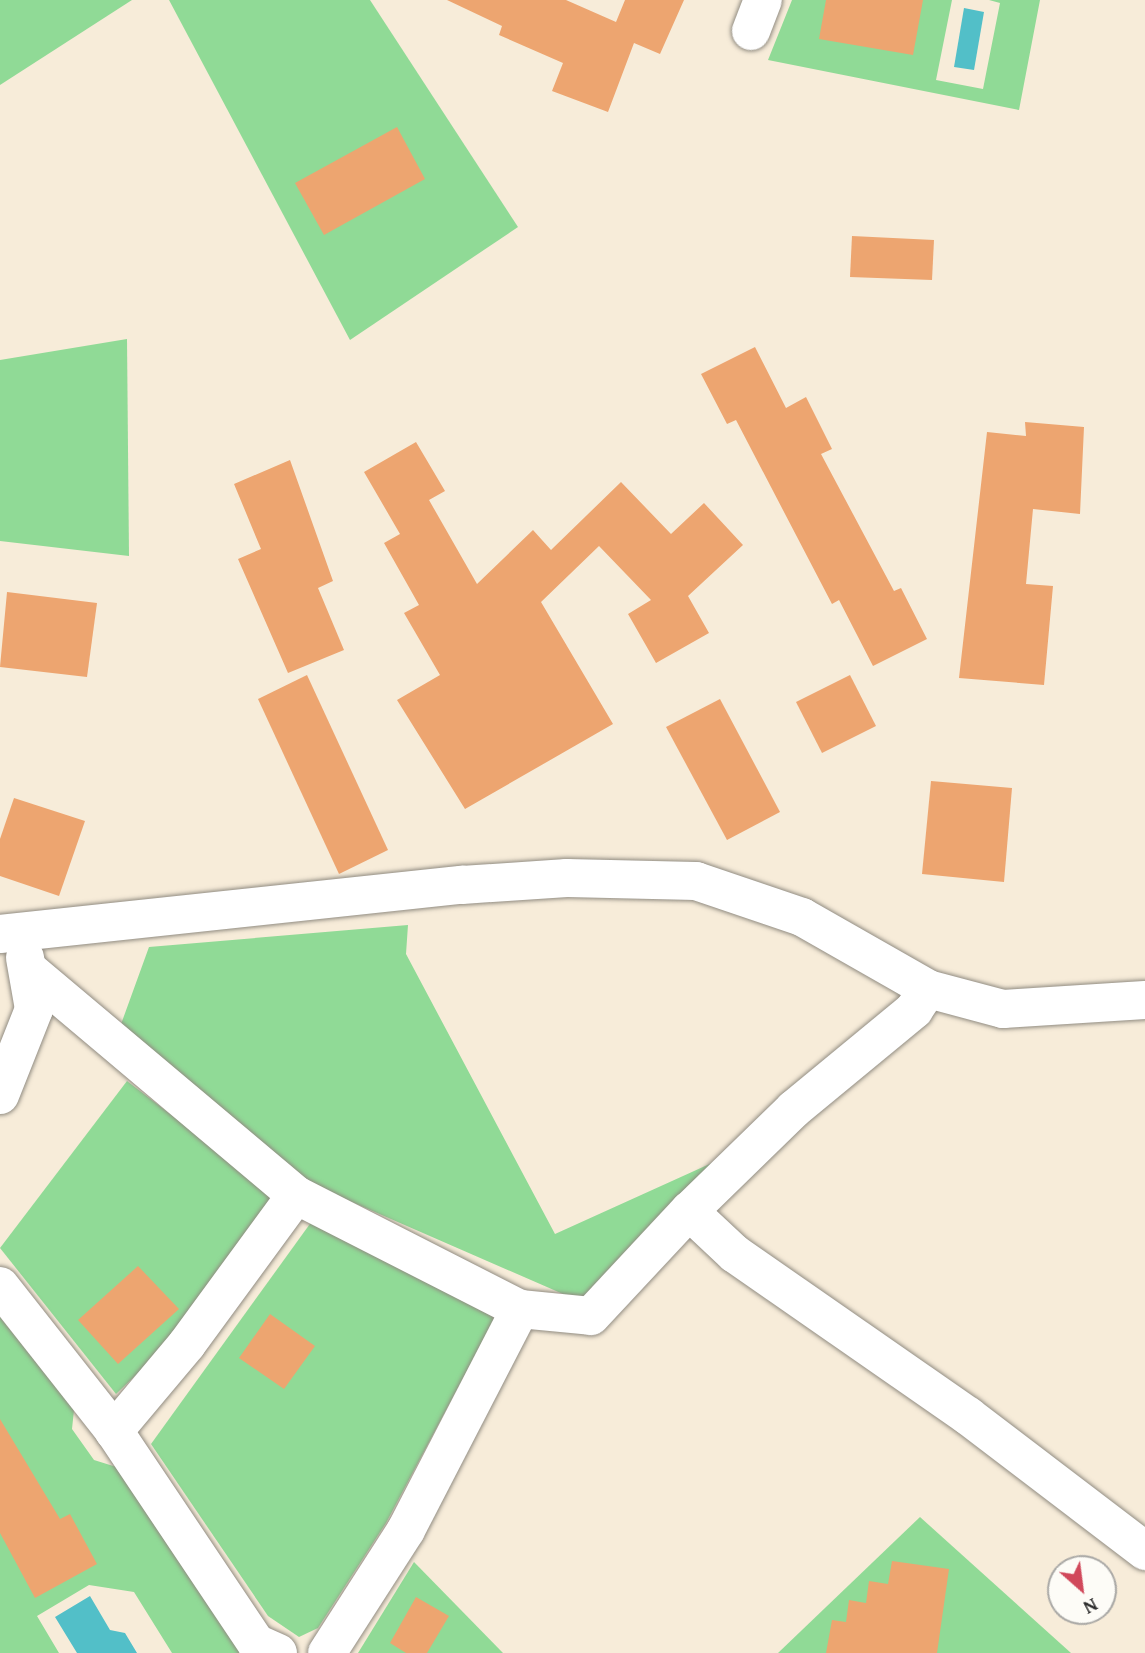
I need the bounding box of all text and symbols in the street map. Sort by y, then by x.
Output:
north arrow [1047,1555,1117,1625]
text: N [1079,1591,1103,1622]

